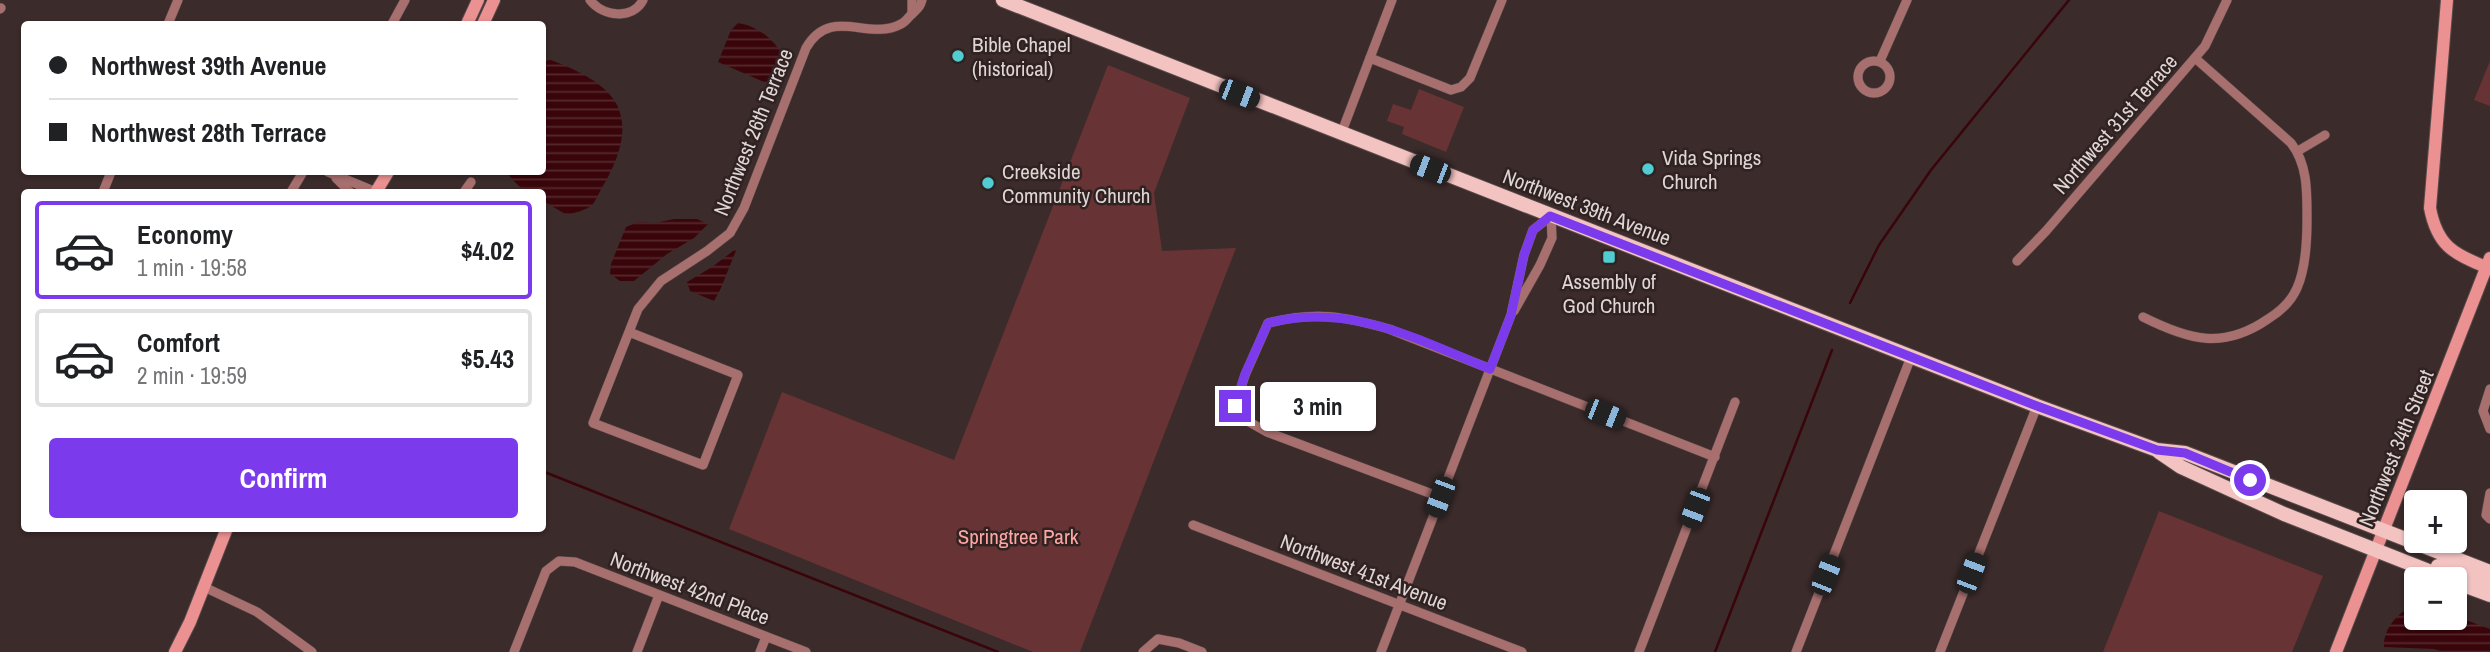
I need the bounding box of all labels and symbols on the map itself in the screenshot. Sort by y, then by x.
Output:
place label: Bible Chapel (historical) [972,30,1071,83]
street label: Northwest 26th Terrace [706,44,800,220]
marker: Bible Chapel (historical) [950,48,966,64]
street label: Northwest 31st Terrace [2046,48,2184,200]
car [1216,77,1263,111]
place label: Vida Springs Church [1662,143,1761,196]
car [1407,152,1454,186]
place label: Creekside Community Church [1002,157,1150,210]
marker: Vida Springs Church [1640,161,1656,177]
street label: Northwest 39th Avenue [1499,162,1675,252]
marker: Creekside Community Church [980,175,996,191]
marker: Assembly of God Church [1601,249,1617,265]
place label: Assembly of God Church [1561,267,1656,320]
street label: Northwest 34th Street [2351,365,2441,531]
callout: 3 min [1260,382,1375,430]
route end [1219,390,1251,422]
car [1582,396,1629,432]
route start [2234,464,2266,496]
car [1423,474,1458,520]
car [1678,485,1713,531]
park label: Springtree Park [958,522,1079,551]
street label: Northwest 41st Avenue [1276,527,1452,617]
street label: Northwest 42nd Place [606,544,774,632]
car [1954,550,1989,596]
car [1809,552,1844,598]

